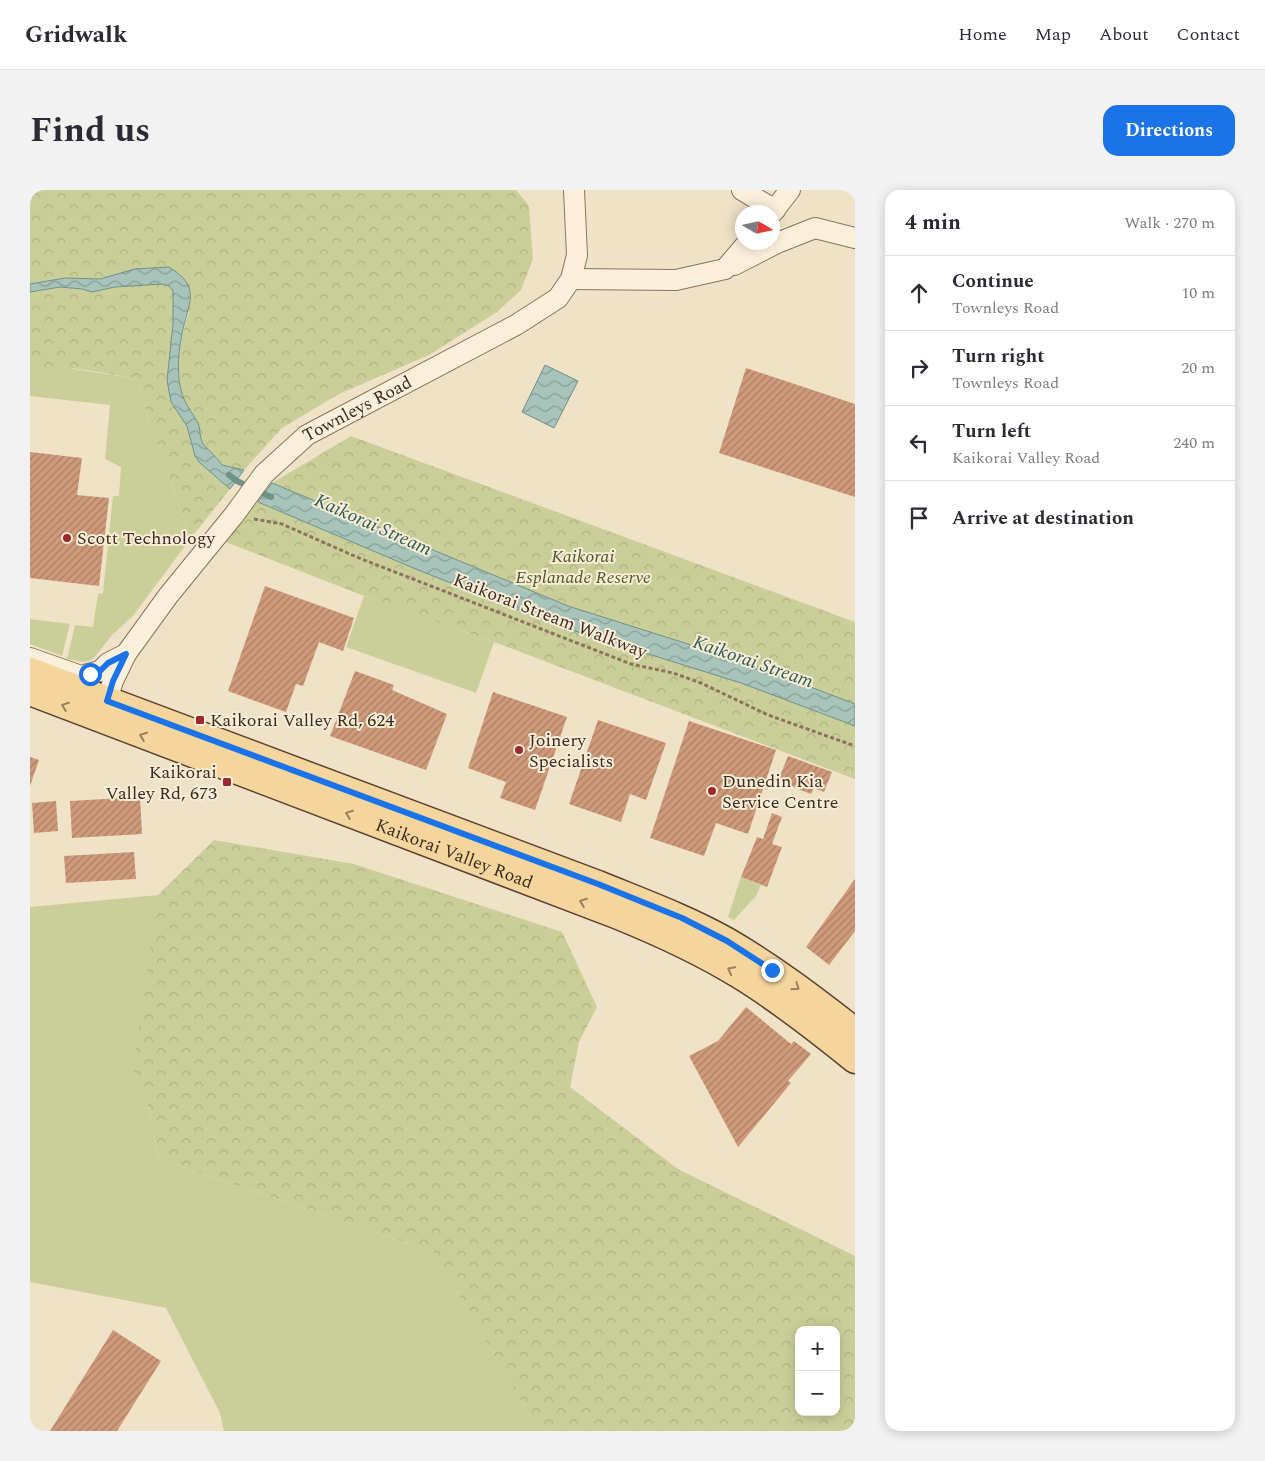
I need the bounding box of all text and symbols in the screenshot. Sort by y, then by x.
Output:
text: Gridwalk [25,17,127,53]
text: Home [958,21,1007,48]
text: Map [1035,21,1071,48]
text: About [1099,21,1149,48]
text: Contact [1177,21,1240,48]
text: Find us [30,104,150,157]
button: Directions [1103,105,1235,156]
north arrow [735,205,780,250]
text: 4 min [905,207,961,239]
text: Walk · 270 m [1124,211,1215,235]
text: Continue [952,267,1034,296]
icon: ahead [905,279,933,307]
text: 10 m [1181,281,1215,305]
text: Townleys Road [952,296,1059,320]
text: Turn right [952,342,1045,371]
icon: right [905,354,933,382]
text: 20 m [1181,356,1215,380]
street label: Townleys Road [297,369,417,449]
text: Townleys Road [952,371,1059,395]
text: Turn left [952,417,1031,446]
icon: left [905,429,933,457]
text: 240 m [1173,431,1215,455]
text: Kaikorai Valley Road [952,446,1100,470]
water label: Kaikorai Stream [310,486,437,564]
icon: arrive [905,504,933,532]
text: Arrive at destination [952,504,1134,533]
place label: Scott Technology [77,525,217,552]
marker: Scott Technology [61,532,73,544]
park label: Kaikorai Esplanade Reserve [515,543,651,591]
street label: Kaikorai Stream Walkway [449,566,652,666]
water label: Kaikorai Stream [689,628,817,696]
route start [79,663,102,686]
one-way arrow [61,702,70,712]
place label: Kaikorai Valley Rd, 624 [210,707,394,734]
marker: Kaikorai Valley Rd, 624 [194,714,206,726]
place label: Joinery Specialists [529,727,613,775]
one-way arrow [139,732,148,742]
marker: Joinery Specialists [513,744,525,756]
place label: Kaikorai Valley Rd, 673 [105,759,217,807]
place label: Dunedin Kia Service Centre [722,768,839,816]
marker: Kaikorai Valley Rd, 673 [221,776,233,788]
marker: Dunedin Kia Service Centre [706,785,718,797]
one-way arrow [346,810,354,820]
street label: Kaikorai Valley Road [372,811,537,896]
one-way arrow [580,898,588,908]
route end [761,959,784,982]
one-way arrow [727,966,736,976]
one-way arrow [790,981,800,990]
map controls [795,1326,840,1416]
button: + [795,1326,840,1371]
button: − [795,1371,840,1416]

